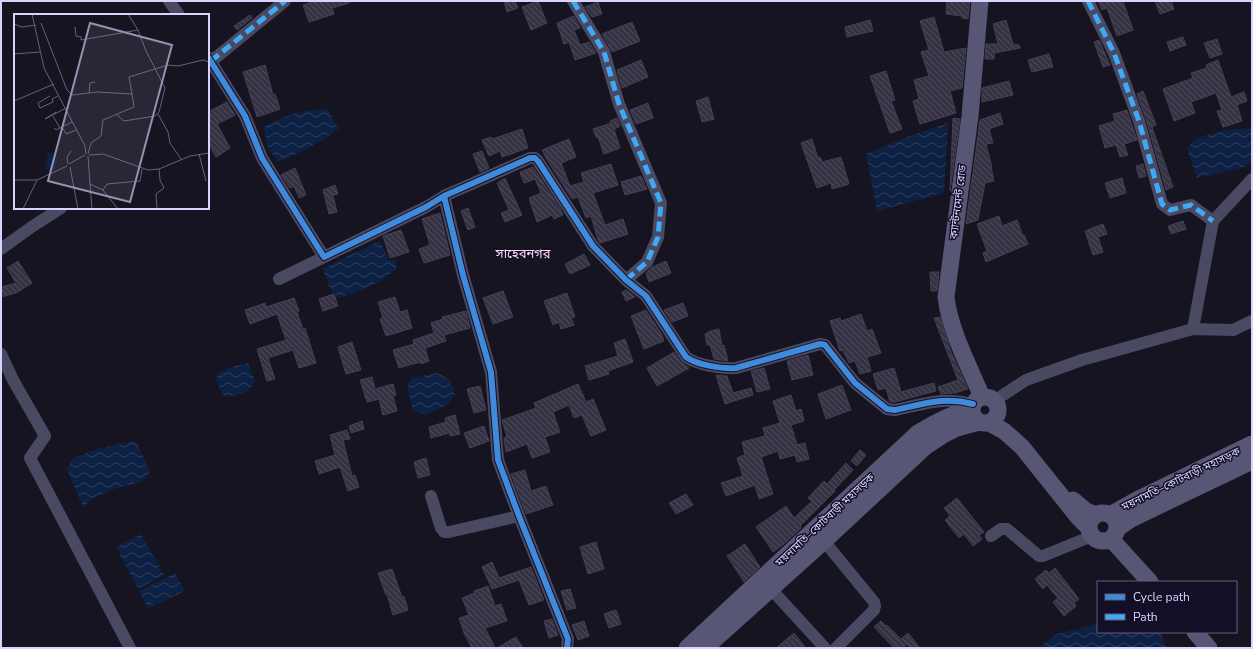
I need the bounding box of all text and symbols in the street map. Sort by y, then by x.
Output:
inset map [14,14,209,209]
street label: ক্যান্টনমেন্ট রোড [946,164,970,241]
district label: সাহেবনগর [495,245,551,263]
street label: ময়নামতি–কোটবাড়ী মহাসড়ক [1118,444,1243,515]
street label: ময়নামতি–কোটবাড়ী মহাসড়ক [772,470,878,571]
legend [1097,581,1237,633]
text: Cycle path [1133,589,1190,605]
text: Path [1133,609,1158,625]

